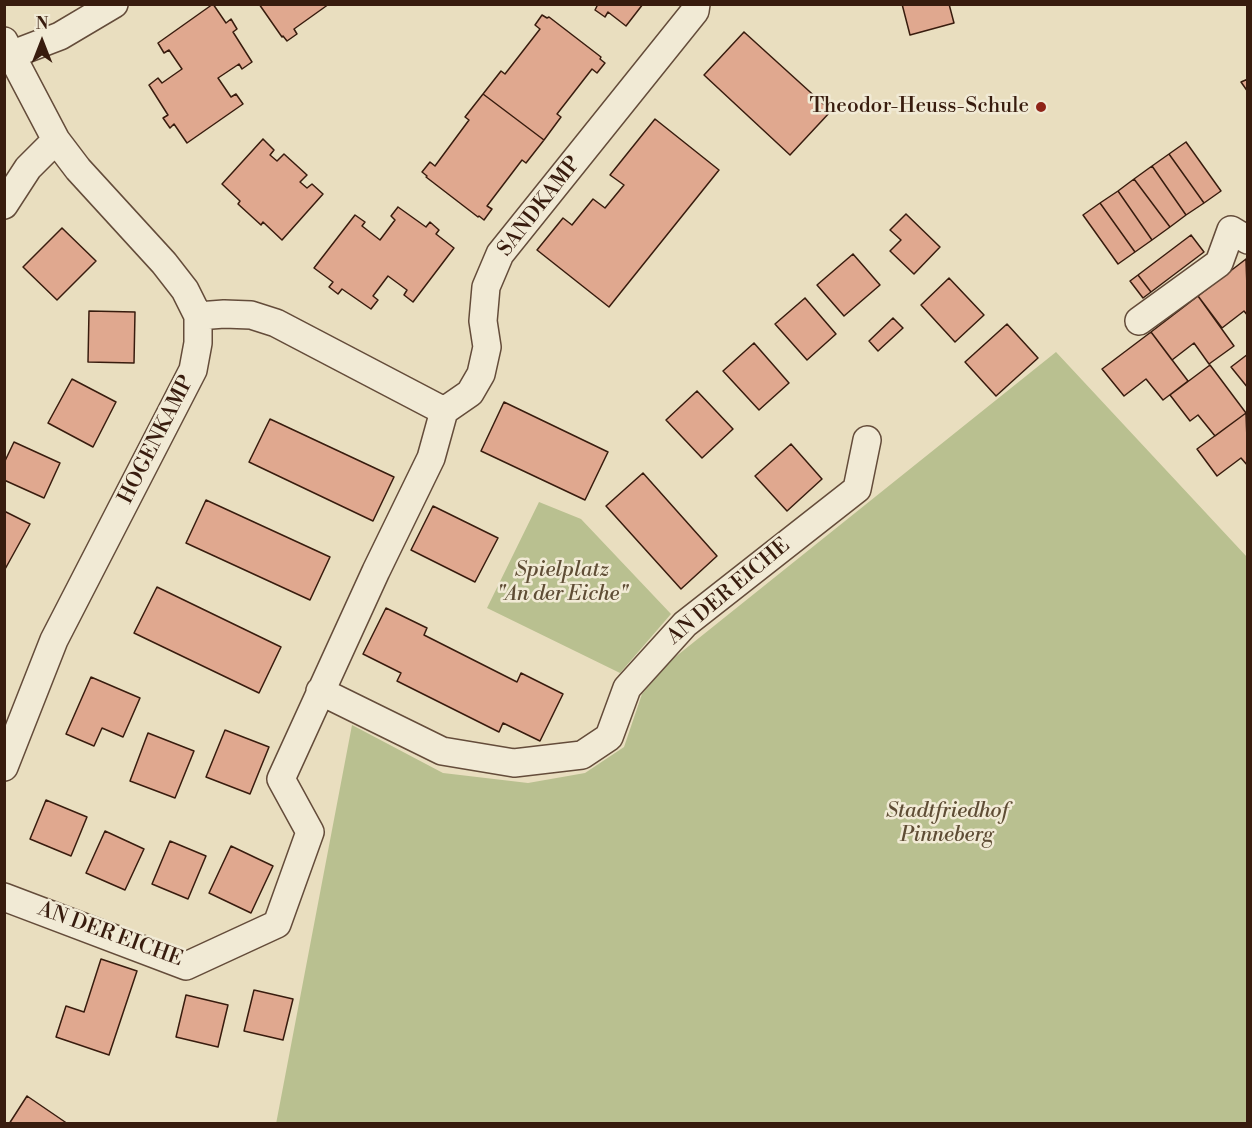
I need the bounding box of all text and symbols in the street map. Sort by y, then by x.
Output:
north arrow [12,12,72,72]
text: N [36,14,48,34]
place label: Theodor-Heuss-Schule [809,94,1029,120]
marker: Theodor-Heuss-Schule [1034,100,1048,114]
street label: SANDKAMP [493,152,587,262]
street label: HOGENKAMP [114,372,200,508]
street label: AN DER EICHE [662,533,796,651]
park label: Spielplatz "An der Eiche" [496,558,628,608]
park label: Stadtfriedhof Pinneberg [886,799,1008,849]
street label: AN DER EICHE [34,897,186,973]

